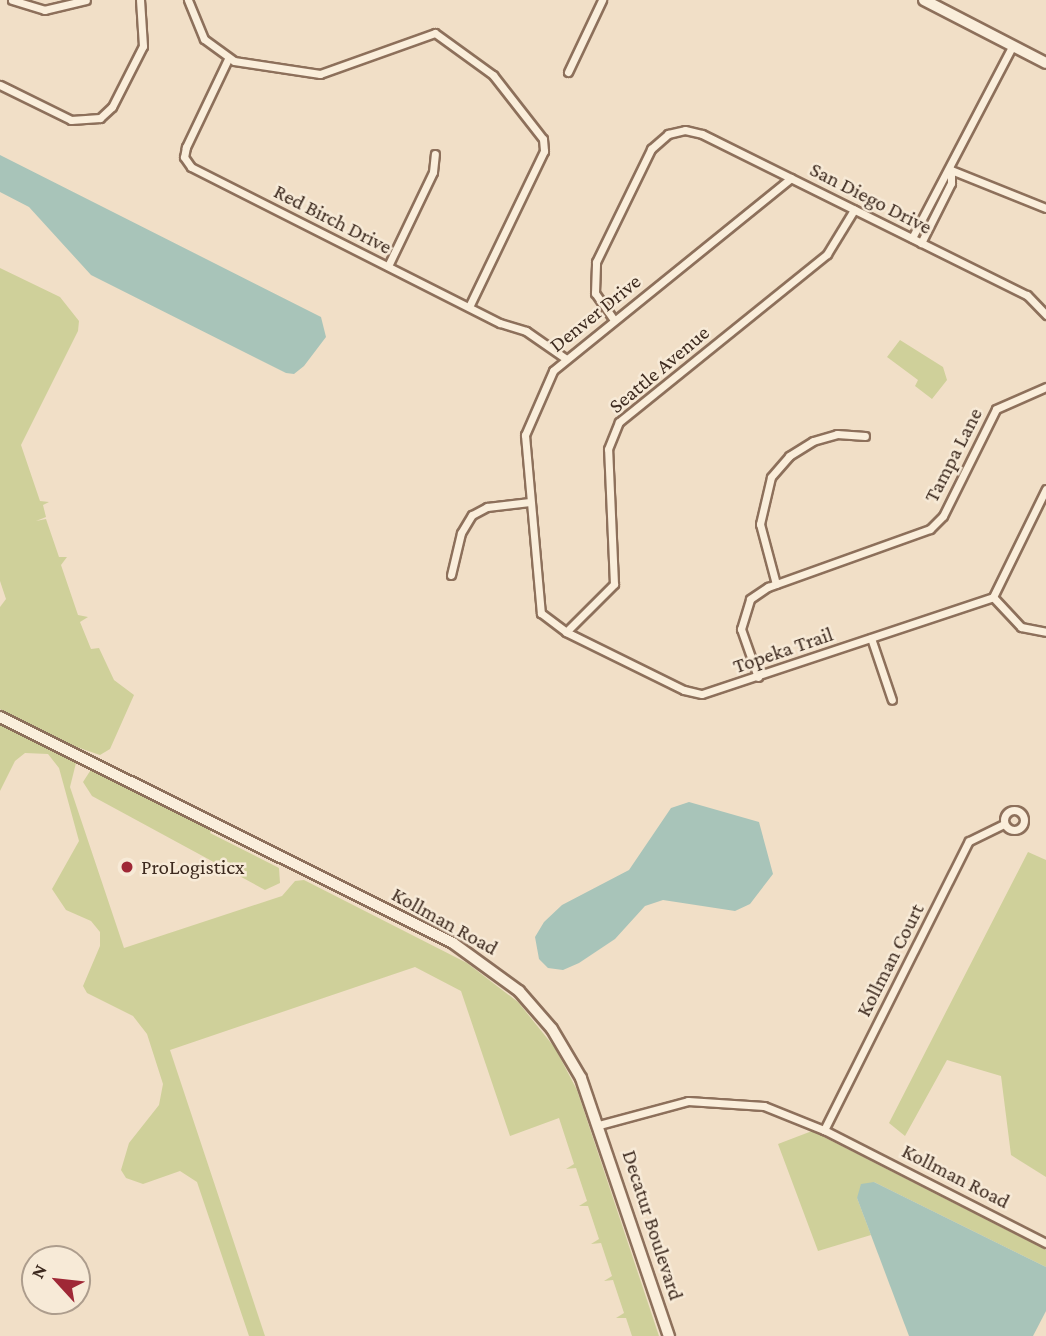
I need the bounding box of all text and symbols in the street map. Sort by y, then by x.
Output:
street label: San Diego Drive [806,156,936,240]
street label: Red Birch Drive [270,178,396,260]
street label: Denver Drive [544,269,646,357]
street label: Seattle Avenue [604,320,714,418]
street label: Tampa Lane [918,404,988,506]
street label: Topeka Trail [730,621,836,679]
place label: ProLogisticx [141,854,245,880]
marker: ProLogisticx [119,859,135,875]
street label: Kollman Road [387,881,503,961]
street label: Kollman Court [851,899,929,1021]
street label: Kollman Road [898,1138,1014,1214]
street label: Decatur Boulevard [617,1147,689,1303]
north arrow [21,1245,91,1315]
text: N [26,1261,51,1282]

